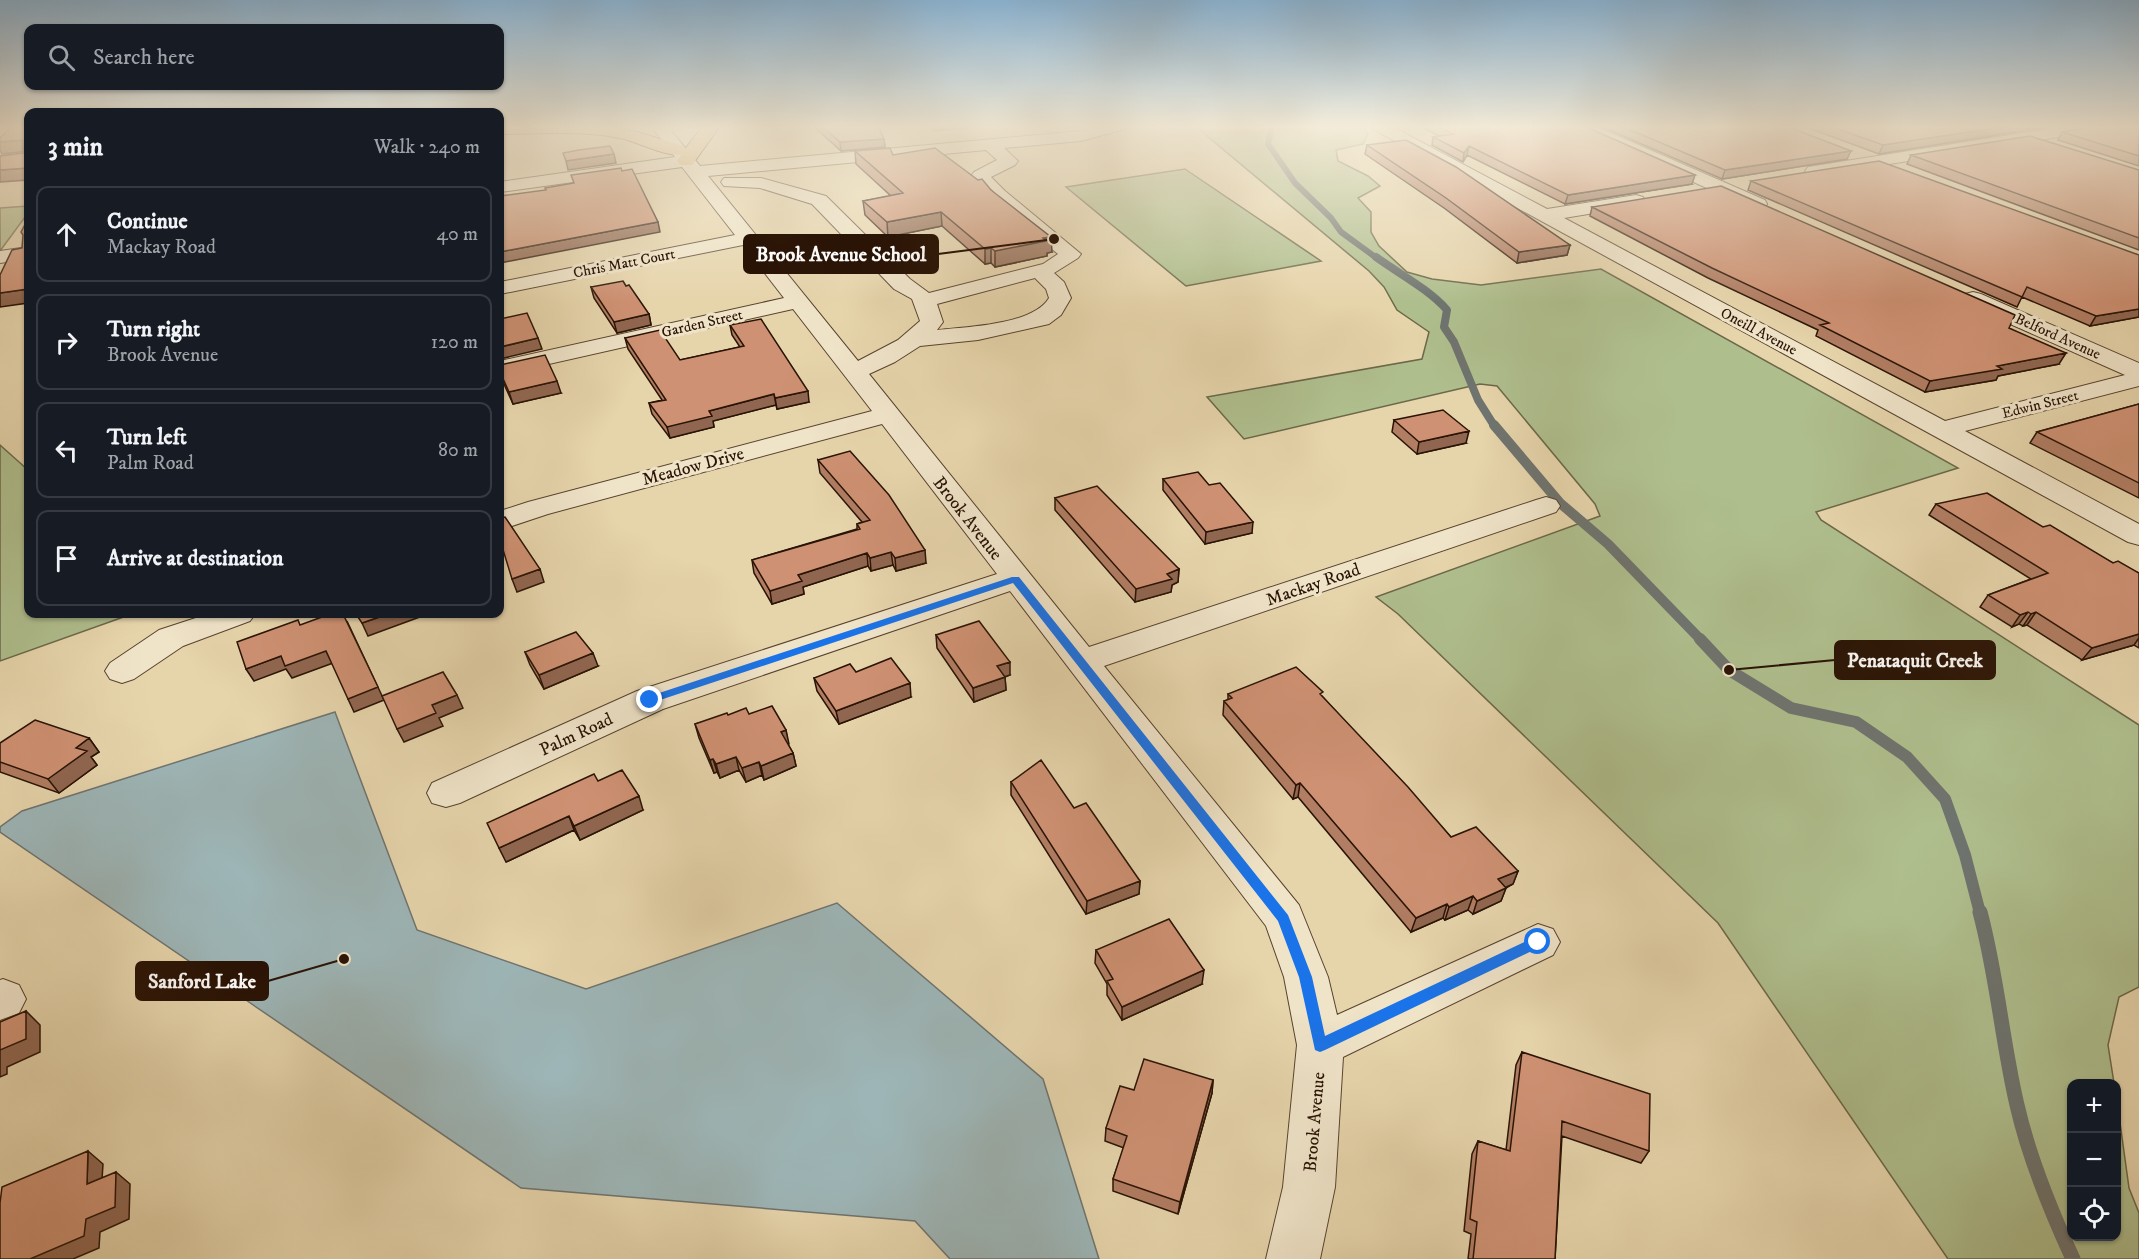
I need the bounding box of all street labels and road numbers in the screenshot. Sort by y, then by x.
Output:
street label: Chris Matt Court [572,244,677,283]
street label: Oneill Avenue [1717,303,1800,360]
street label: Garden Street [660,305,745,342]
street label: Belford Avenue [2012,309,2104,364]
street label: Edwin Street [2000,386,2080,423]
street label: Meadow Drive [640,443,747,491]
street label: Brook Avenue [928,472,1007,565]
street label: Mackay Road [1263,559,1363,611]
street label: Palm Road [536,708,617,761]
street label: Brook Avenue [1300,1071,1330,1173]

